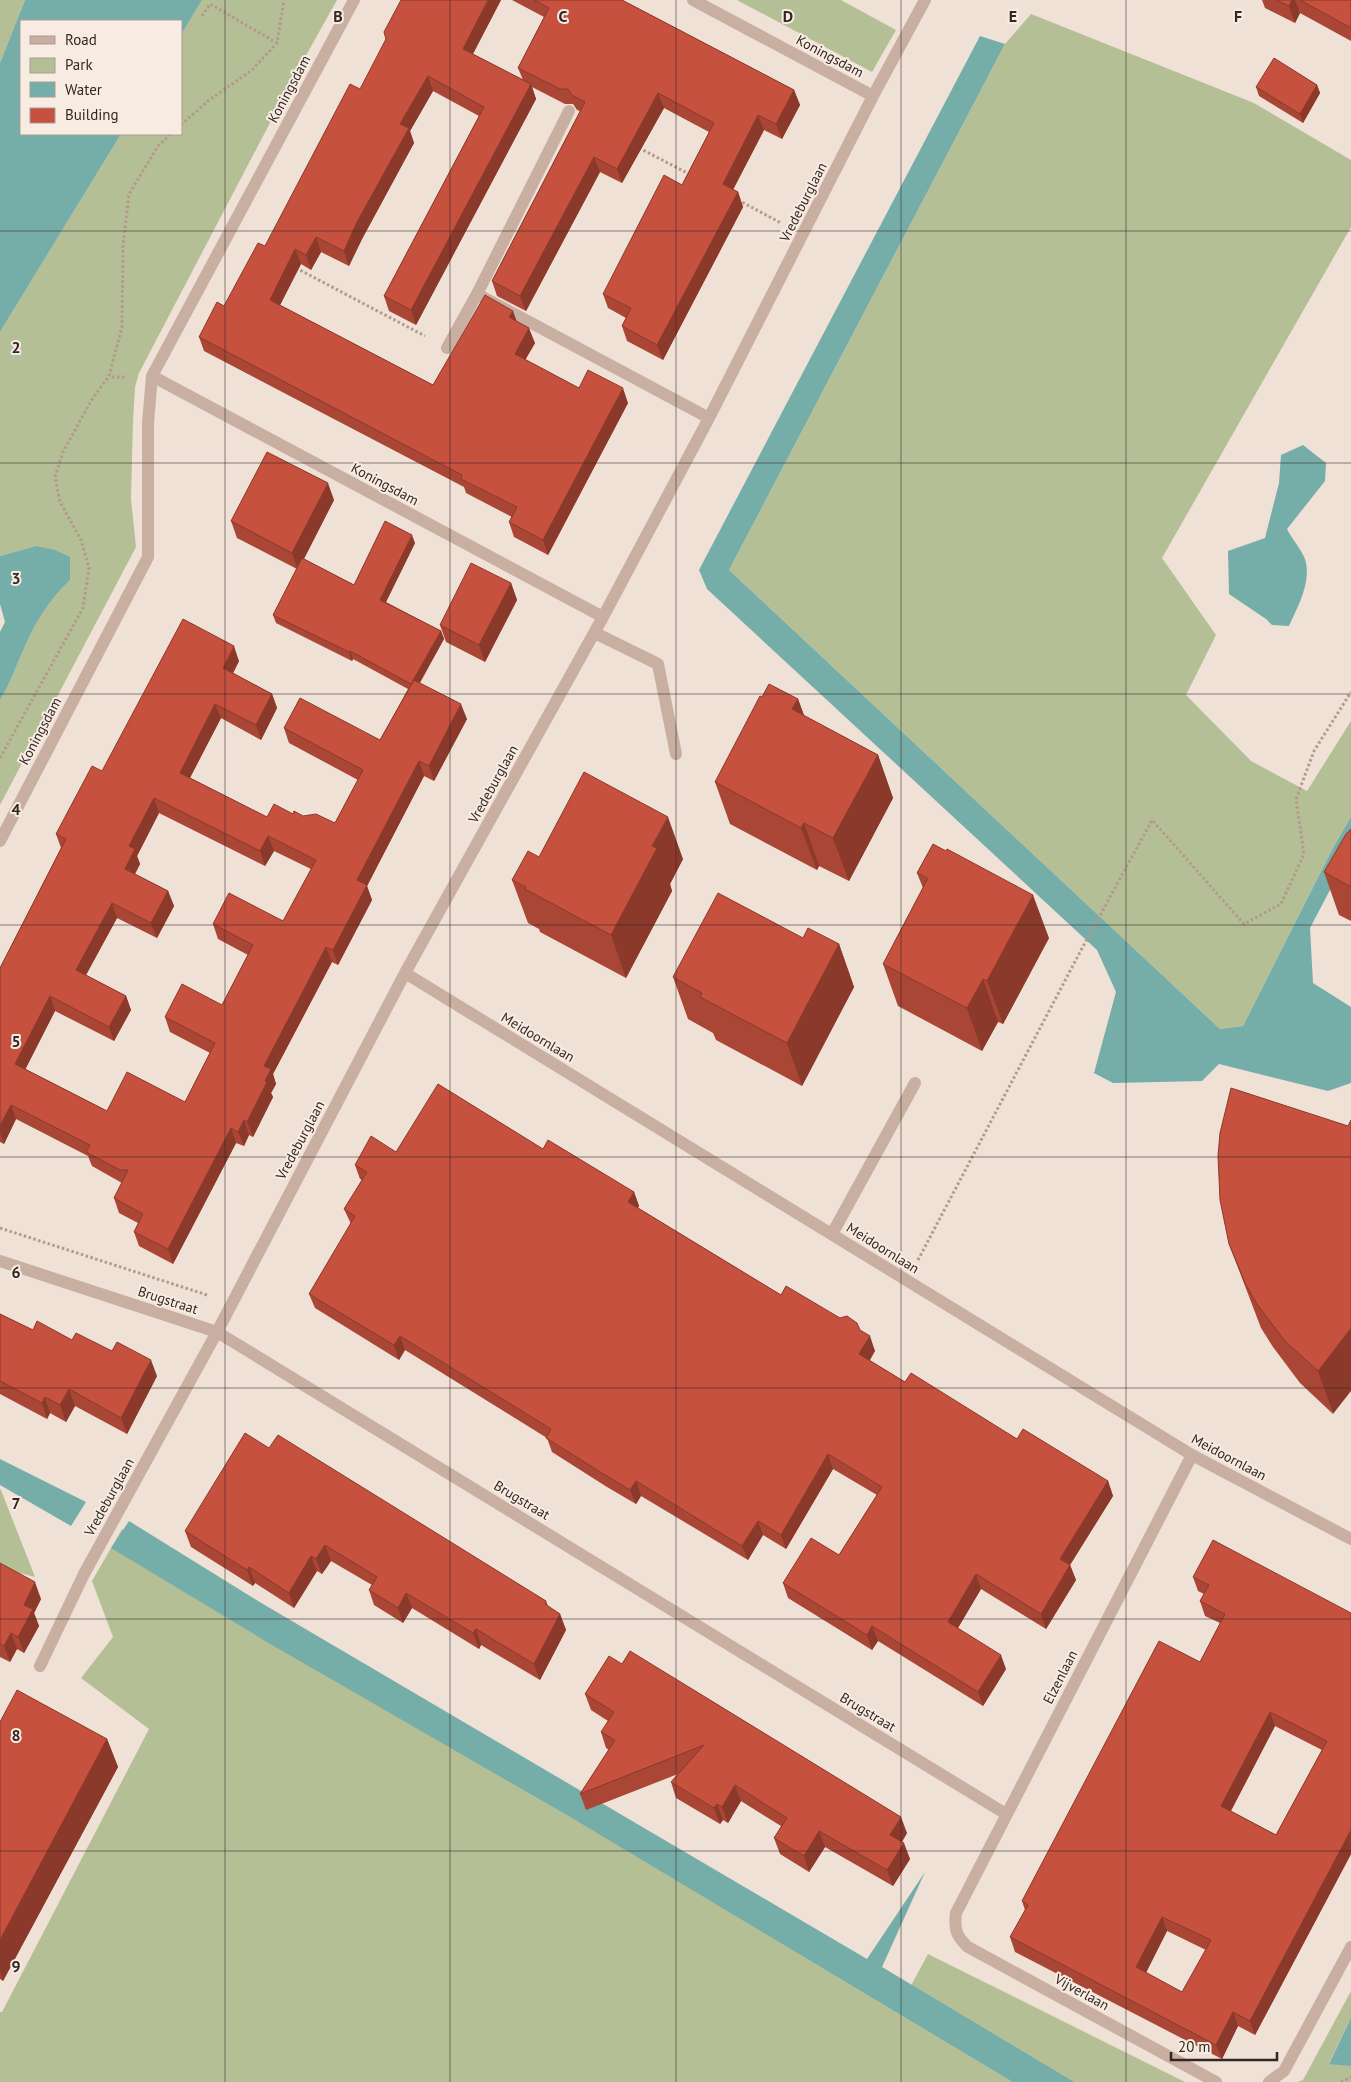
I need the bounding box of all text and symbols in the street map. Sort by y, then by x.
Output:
text: B [333,6,343,26]
text: C [559,6,568,26]
text: D [783,6,793,26]
text: E [1009,6,1017,26]
text: F [1234,6,1242,26]
legend [20,20,182,135]
text: Road [65,30,97,49]
street label: Koningsdam [793,31,867,81]
street label: Koningsdam [264,52,314,126]
text: Park [65,55,93,74]
text: Water [65,80,102,99]
text: Building [65,105,119,124]
street label: Vredeburglaan [775,159,831,246]
text: 2 [11,337,21,357]
street label: Koningsdam [348,459,422,509]
text: 3 [11,568,21,588]
street label: Koningsdam [15,694,65,768]
street label: Vredeburglaan [464,742,522,827]
text: 4 [11,799,21,819]
street label: Meidoornlaan [498,1008,578,1066]
text: 5 [11,1031,21,1051]
street label: Vredeburglaan [271,1097,328,1183]
street label: Meidoornlaan [843,1219,923,1277]
text: 6 [11,1262,21,1282]
street label: Brugstraat [136,1282,201,1318]
street label: Meidoornlaan [1188,1430,1270,1484]
street label: Vredeburglaan [80,1455,138,1540]
street label: Brugstraat [491,1476,553,1524]
text: 7 [11,1493,21,1513]
street label: Elzenlaan [1039,1647,1081,1707]
street label: Brugstraat [837,1688,899,1736]
text: 8 [11,1725,21,1745]
text: 9 [11,1956,21,1976]
street label: Vijverlaan [1051,1969,1112,2014]
scale bar [1171,2030,1277,2062]
text: 20 m [1178,2037,1211,2056]

